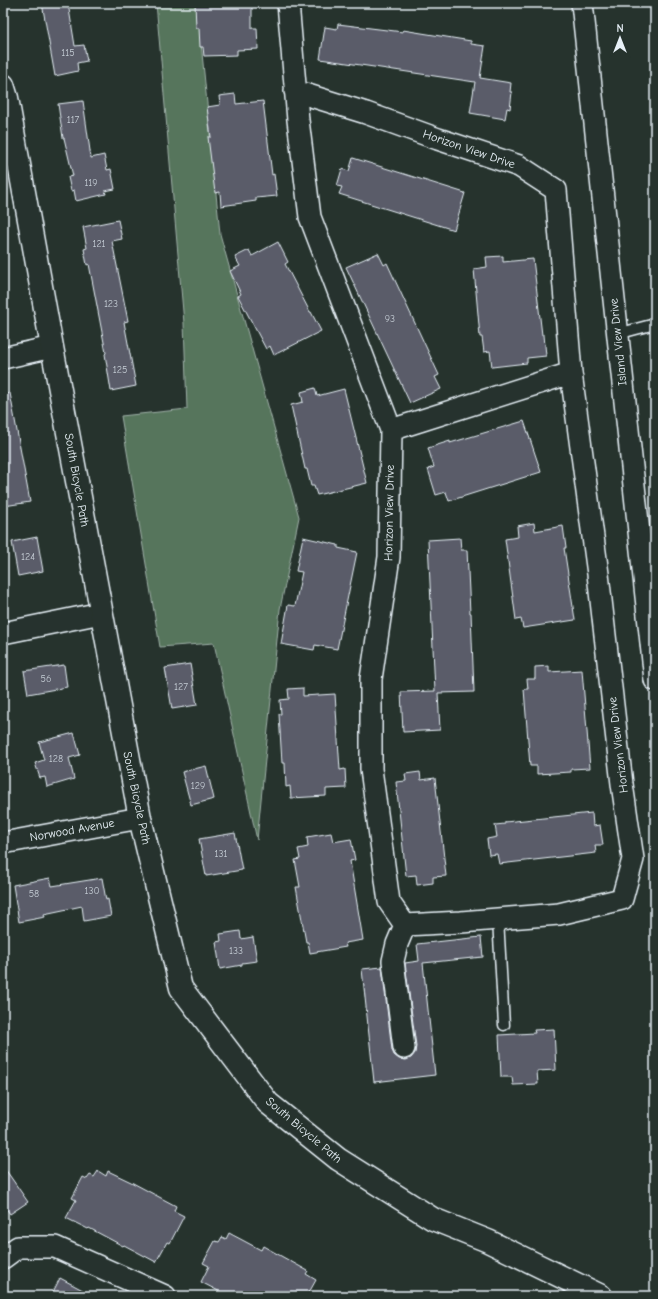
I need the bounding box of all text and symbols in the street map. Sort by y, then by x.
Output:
north arrow [600,18,640,58]
text: N [616,22,624,35]
house number: 115 [61,47,75,59]
house number: 117 [67,114,80,126]
street label: Horizon View Drive [421,127,517,171]
house number: 119 [84,177,98,189]
house number: 121 [92,238,106,250]
house number: 123 [104,298,118,310]
street label: Island View Drive [606,298,630,386]
house number: 93 [385,313,395,325]
house number: 125 [113,364,127,376]
street label: South Bicycle Path [62,432,92,528]
street label: Horizon View Drive [381,465,397,561]
house number: 124 [21,551,35,563]
house number: 56 [41,673,51,685]
house number: 127 [174,681,188,693]
street label: Horizon View Drive [605,696,631,794]
street label: South Bicycle Path [120,750,154,846]
house number: 128 [49,753,63,765]
house number: 129 [191,780,205,792]
street label: Norwood Avenue [29,816,115,844]
house number: 131 [215,848,228,860]
house number: 130 [84,885,100,897]
house number: 58 [29,888,39,900]
house number: 133 [229,945,243,957]
street label: South Bicycle Path [263,1094,345,1166]

